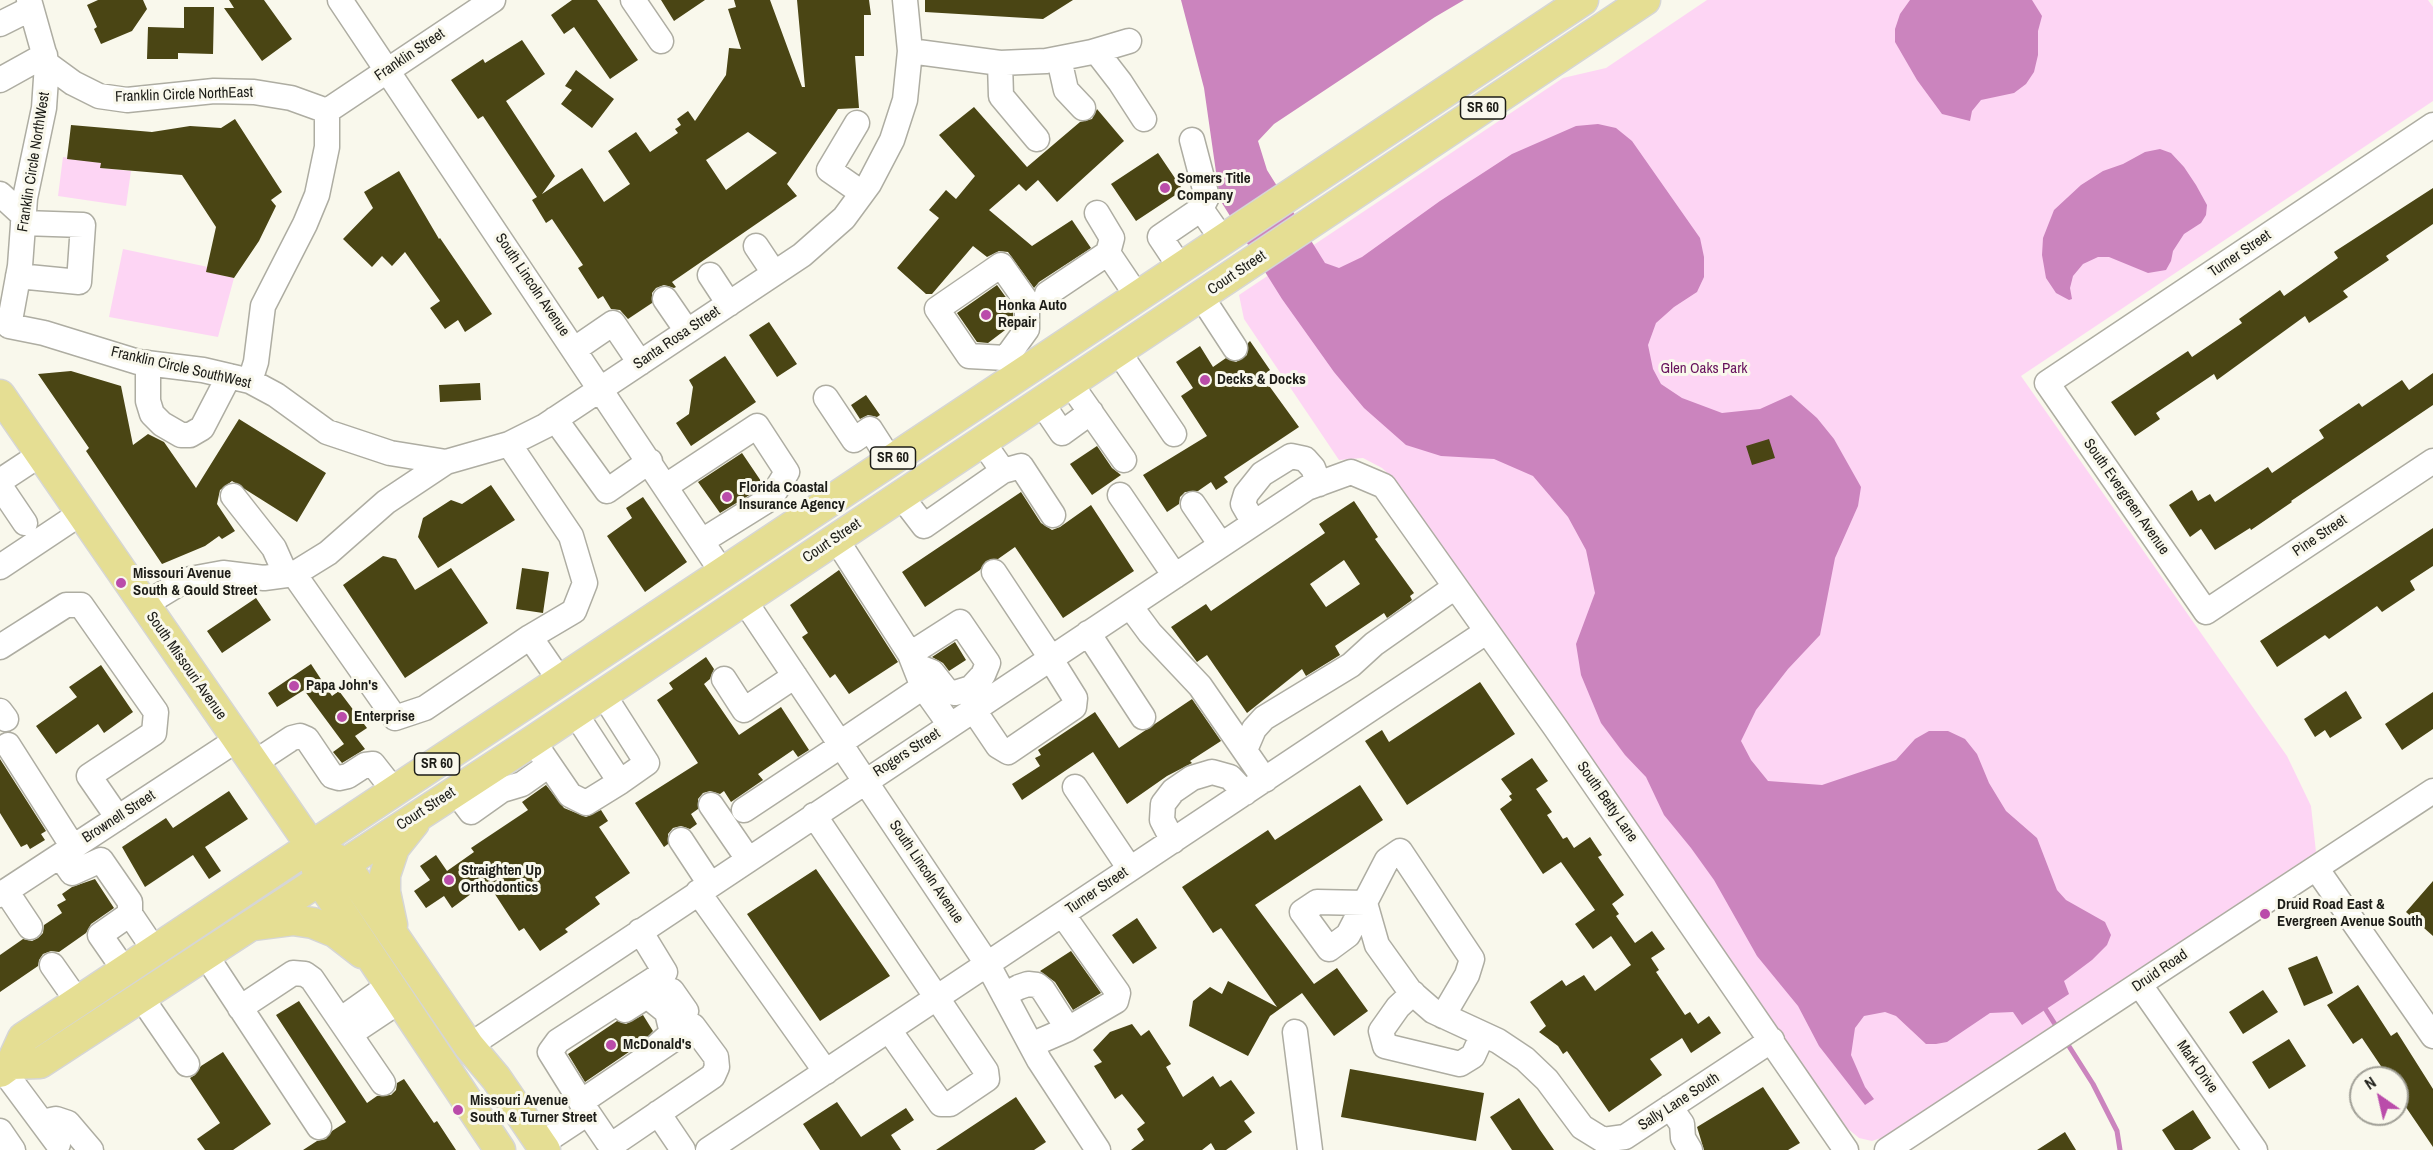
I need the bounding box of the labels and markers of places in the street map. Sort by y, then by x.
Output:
place label: Somers Title Company [1177,170,1251,205]
marker: Somers Title Company [1158,181,1172,195]
place label: Honka Auto Repair [998,297,1067,332]
marker: Honka Auto Repair [979,308,993,322]
place label: Decks & Docks [1217,371,1306,389]
marker: Decks & Docks [1198,373,1212,387]
place label: Florida Coastal Insurance Agency [739,479,845,514]
marker: Florida Coastal Insurance Agency [720,490,734,504]
place label: Missouri Avenue South & Gould Street [133,565,257,600]
marker: Missouri Avenue South & Gould Street [114,576,128,590]
place label: Papa John's [306,677,378,695]
marker: Papa John's [287,679,301,693]
place label: Enterprise [354,708,415,726]
marker: Enterprise [335,710,349,724]
place label: Straighten Up Orthodontics [461,862,542,897]
marker: Straighten Up Orthodontics [442,873,456,887]
place label: Druid Road East & Evergreen Avenue South [2277,896,2423,931]
marker: Druid Road East & Evergreen Avenue South [2258,907,2272,921]
place label: McDonald's [623,1036,692,1054]
marker: McDonald's [604,1038,618,1052]
place label: Missouri Avenue South & Turner Street [470,1092,597,1127]
marker: Missouri Avenue South & Turner Street [451,1103,465,1117]

